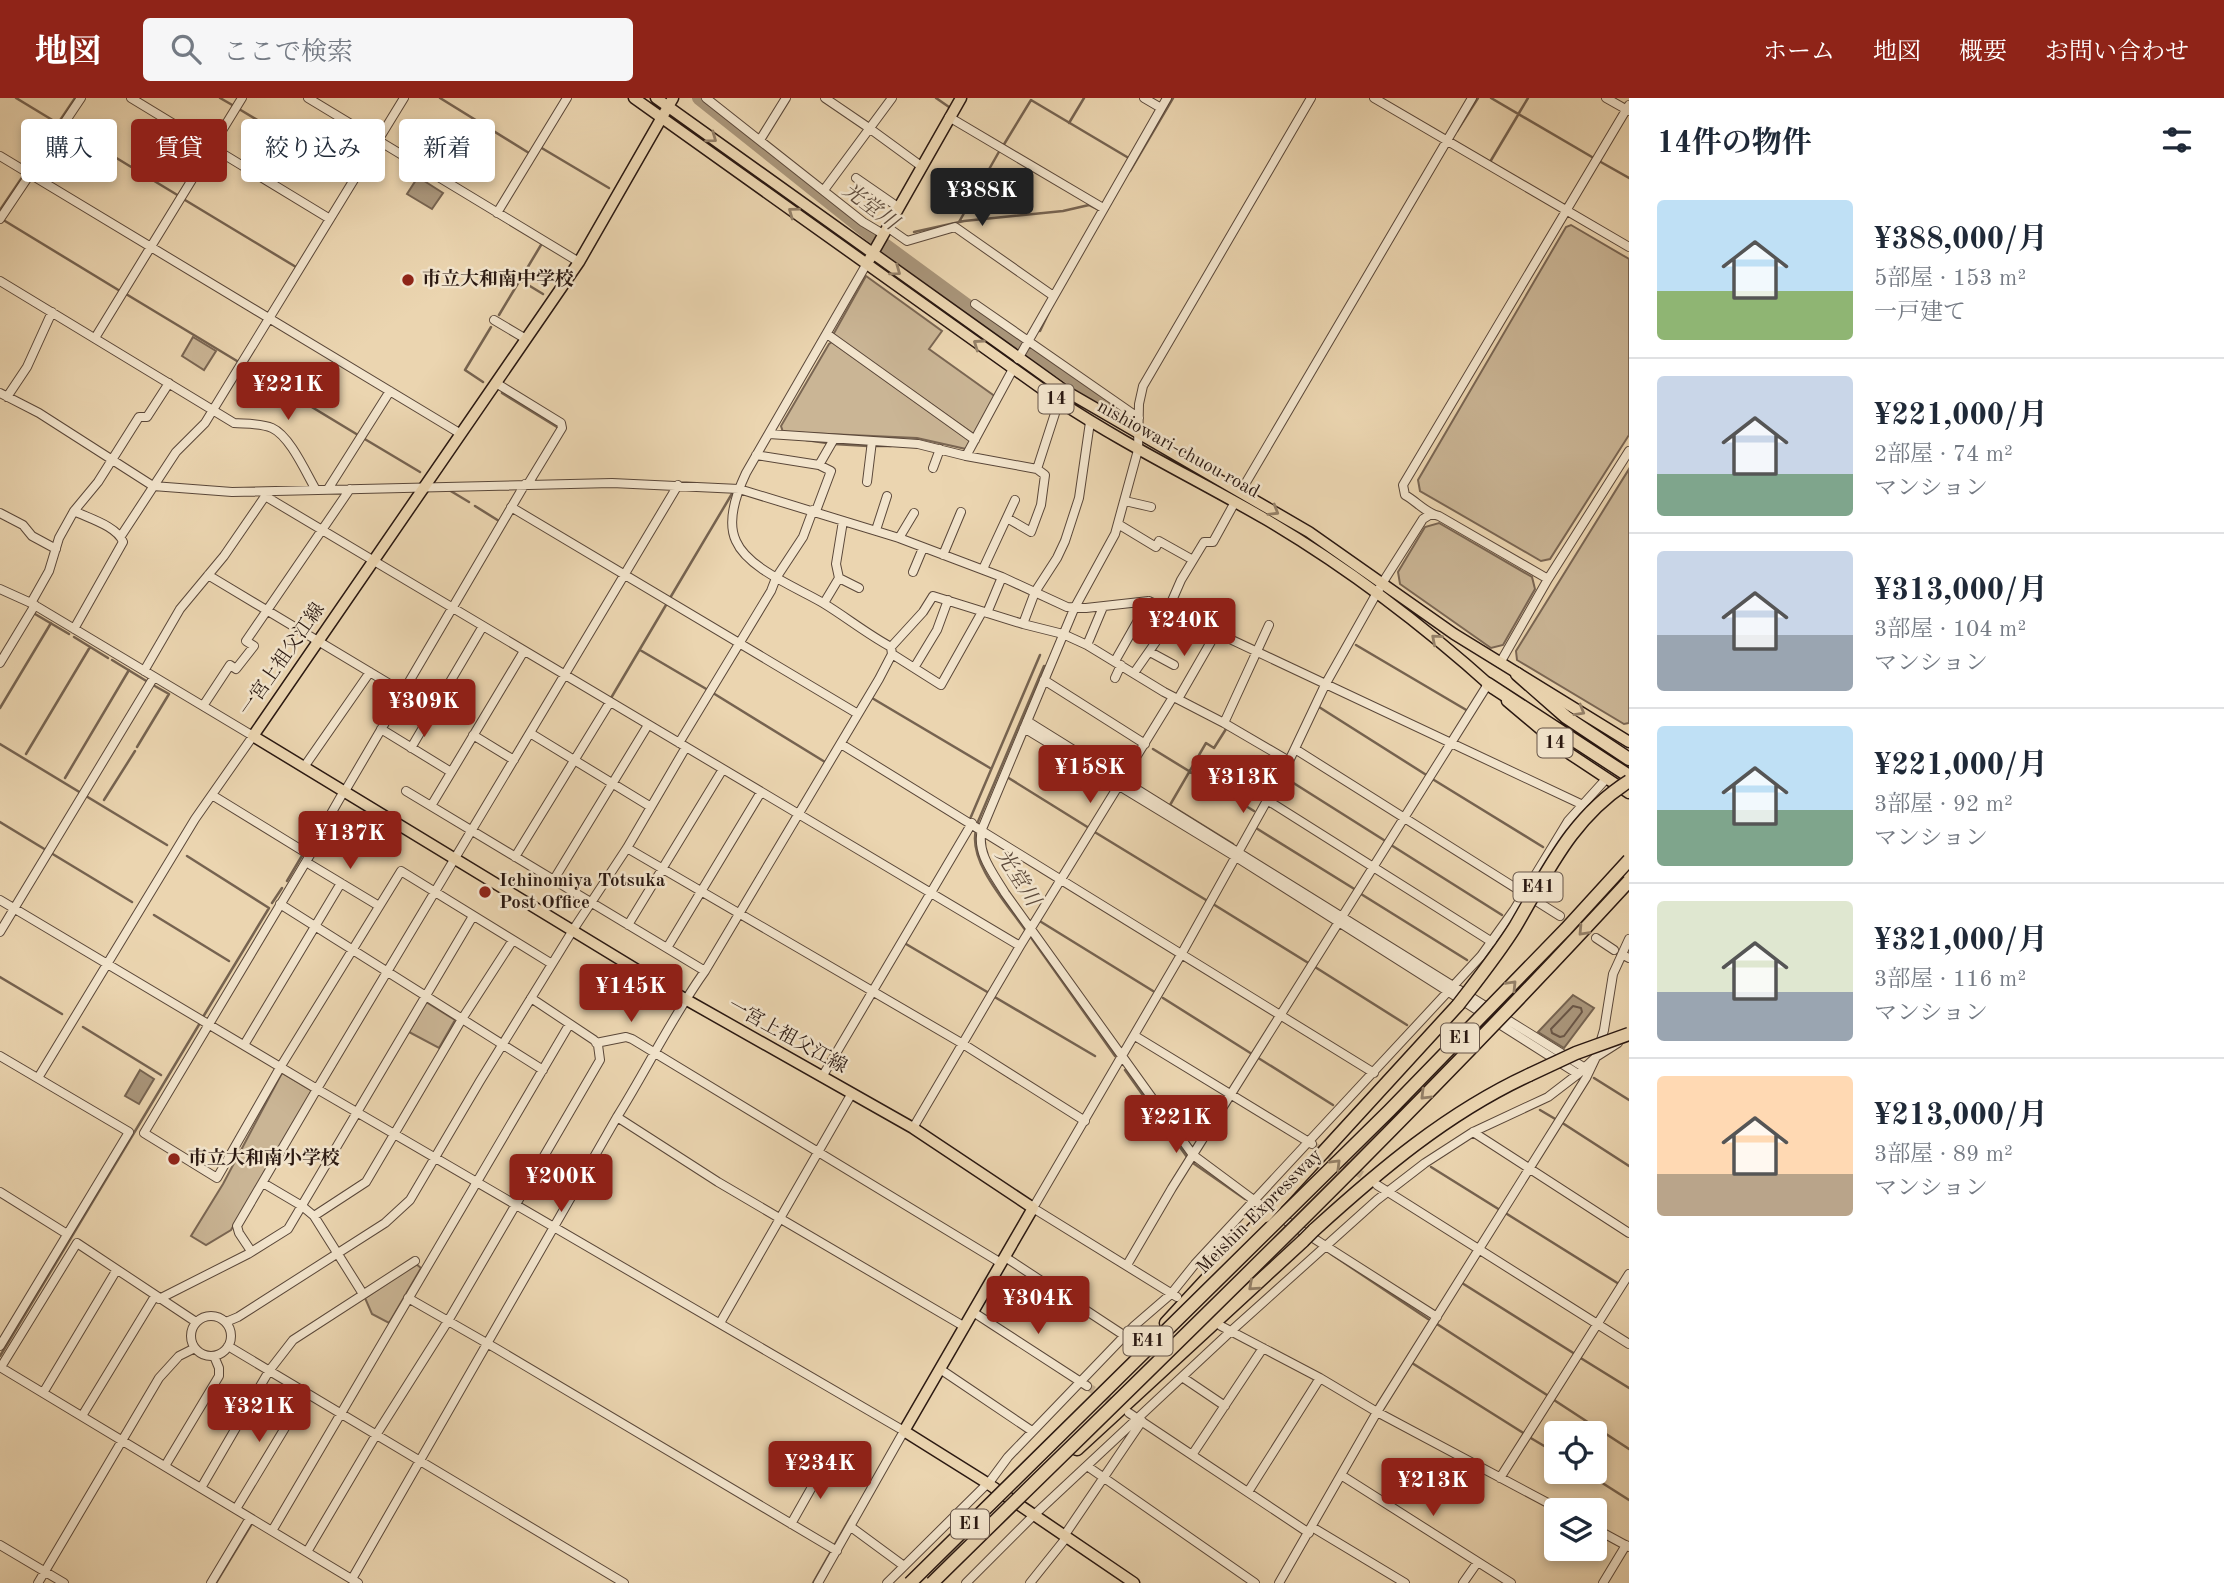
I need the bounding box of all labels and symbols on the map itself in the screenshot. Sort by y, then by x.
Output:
one-way arrow [704,130,717,142]
pin: ¥388K [933,169,1031,228]
water label: 光堂川 [839,178,904,236]
one-way arrow [788,208,801,221]
one-way arrow [888,263,901,275]
place label: 市立大和南中学校 [422,268,574,290]
marker: 市立大和南中学校 [400,272,416,288]
one-way arrow [973,340,986,352]
pin: ¥221K [239,362,337,422]
road number: 14 [1038,384,1074,414]
street label: nishiowari-chuou road [1094,398,1262,502]
one-way arrow [1267,502,1280,515]
pin: ¥240K [1135,598,1233,658]
street label: 一宮上祖父江線 [235,599,329,720]
one-way arrow [1432,635,1445,647]
pin: ¥309K [375,680,473,739]
one-way arrow [1572,702,1585,715]
road number: 14 [1538,728,1572,758]
pin: ¥158K [1041,746,1139,805]
pin: ¥313K [1194,756,1292,815]
pin: ¥137K [301,812,399,871]
water label: 光堂川 [991,845,1046,912]
place label: Ichinomiya Totsuka Post Office [499,872,666,913]
road number: E41 [1514,872,1562,902]
marker: Ichinomiya Totsuka Post Office [477,884,493,900]
one-way arrow [1579,923,1591,936]
pin: ¥145K [582,964,680,1024]
one-way arrow [1504,980,1517,993]
street label: 一宮上祖父江線 [724,995,851,1078]
road number: E1 [1441,1023,1479,1052]
one-way arrow [1420,1087,1433,1100]
pin: ¥221K [1127,1096,1225,1155]
street label: Meishin Expressway [1194,1146,1326,1278]
place label: 市立大和南小学校 [188,1147,340,1169]
marker: 市立大和南小学校 [166,1151,182,1167]
pin: ¥200K [512,1154,610,1214]
one-way arrow [1327,1160,1340,1173]
pin: ¥304K [989,1276,1087,1336]
one-way arrow [1248,1278,1261,1291]
road number: E41 [1124,1326,1172,1356]
pin: ¥321K [210,1384,308,1444]
pin: ¥234K [771,1442,869,1501]
pin: ¥213K [1384,1458,1482,1518]
road number: E1 [951,1510,989,1539]

